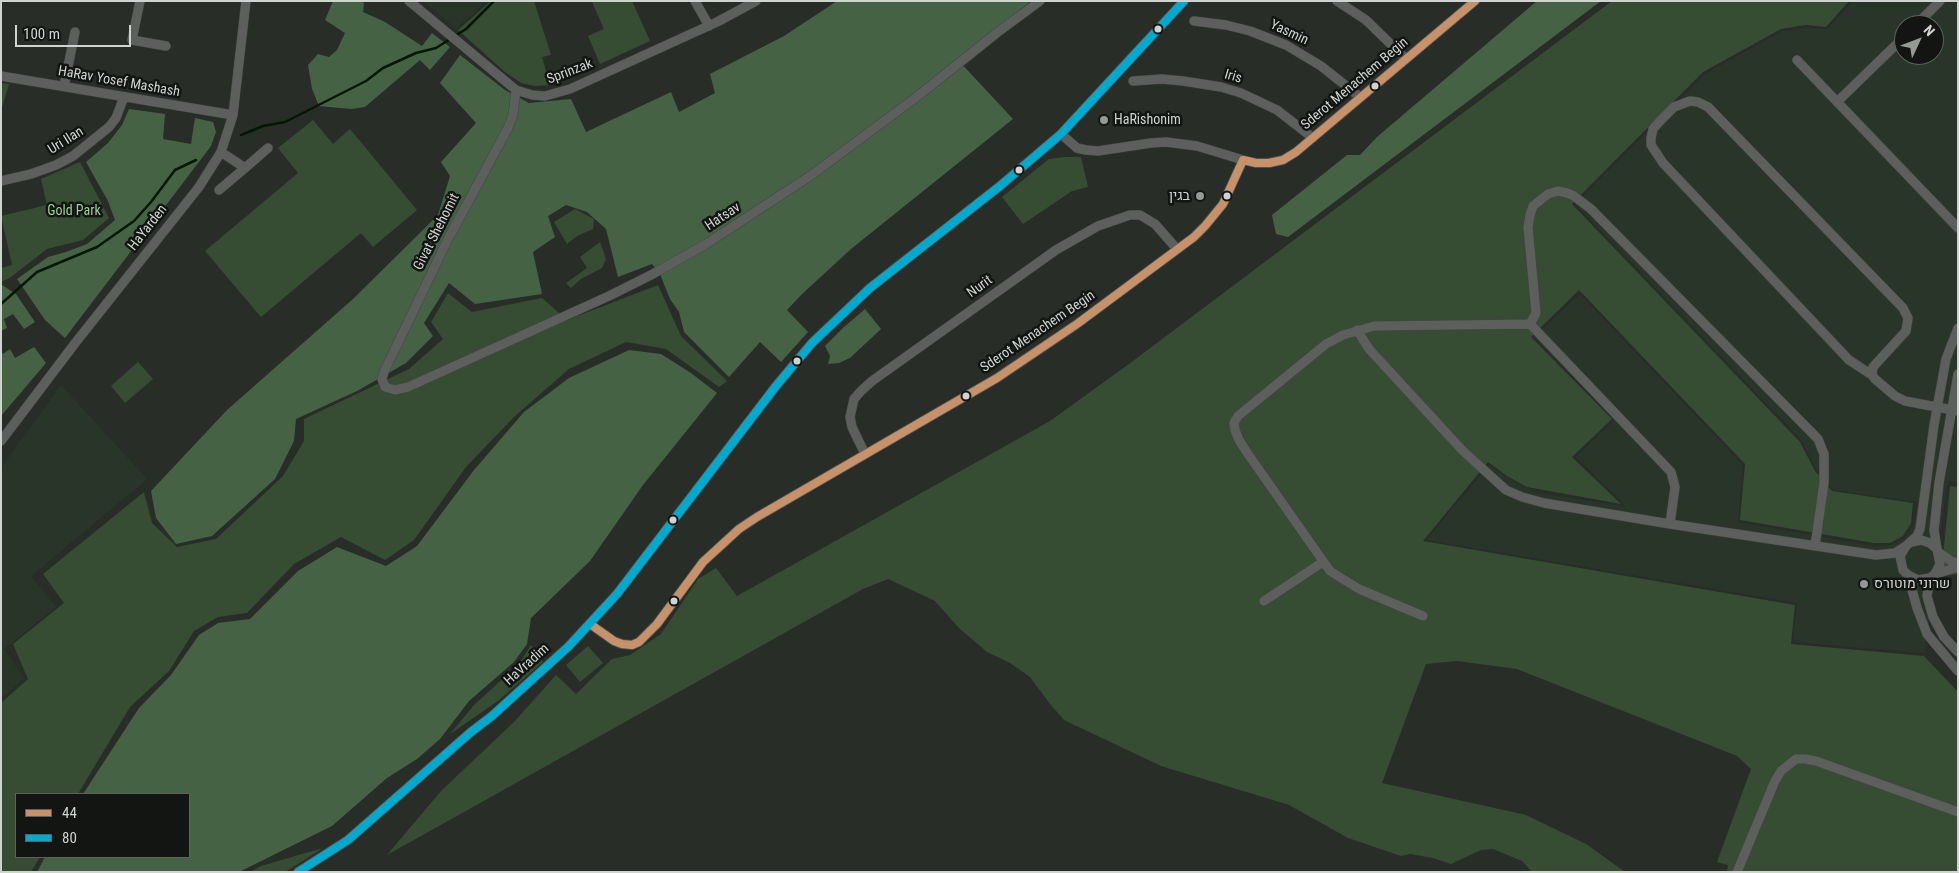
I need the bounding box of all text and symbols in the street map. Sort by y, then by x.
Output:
scale bar [18,15,134,47]
north arrow [1894,15,1944,65]
street label: Yasmin [1267,17,1311,49]
text: N [1920,22,1938,39]
unlabelled marker [1153,24,1163,34]
text: 100 m [23,25,60,43]
street label: Sderot Menachem Begin [1298,34,1412,134]
street label: Sprinzak [545,56,595,88]
street label: HaRav Yosef Mashash [57,63,181,101]
street label: Iris [1222,67,1244,87]
unlabelled marker [1370,81,1380,91]
place label: HaRishonim [1114,112,1181,128]
marker: HaRishonim [1098,114,1110,126]
street label: Uri Ilan [45,124,87,158]
unlabelled marker [1014,165,1024,175]
place label: בגין [1169,188,1190,204]
marker: בגין [1194,190,1206,202]
street label: Givat Shehomit [411,191,463,273]
unlabelled marker [1222,191,1232,201]
street label: Hatsav [702,199,744,235]
street label: HaYarden [125,202,171,254]
park label: Gold Park [47,203,101,219]
street label: Nurit [964,272,996,302]
street label: Sderot Menachem Begin [978,287,1098,377]
unlabelled marker [792,356,802,366]
unlabelled marker [961,391,971,401]
unlabelled marker [668,515,678,525]
place label: שרוני מוטורס [1874,576,1950,592]
marker: שרוני מוטורס [1858,578,1870,590]
unlabelled marker [669,596,679,606]
street label: HaVradim [501,641,553,689]
legend [15,793,190,858]
text: 44 [62,804,77,822]
text: 80 [62,829,77,847]

